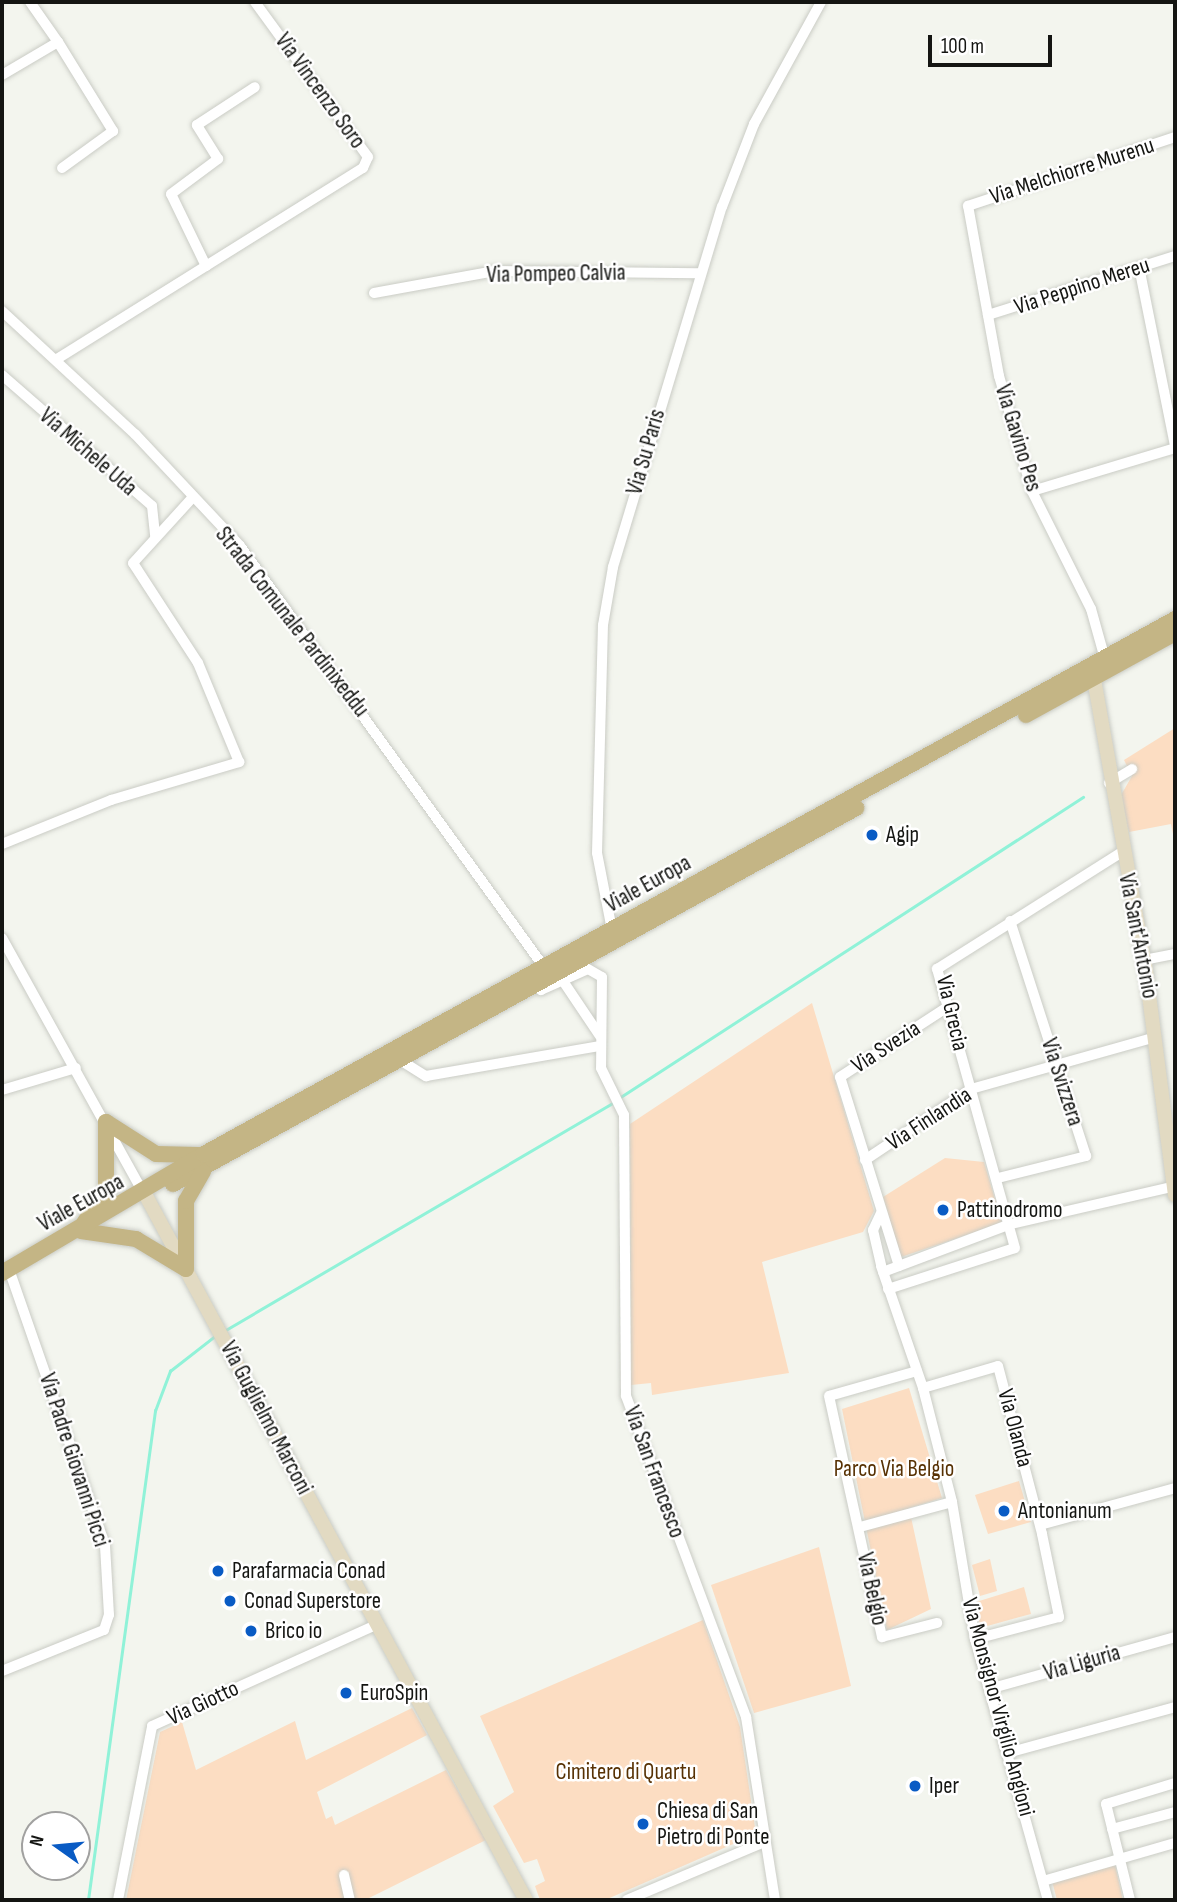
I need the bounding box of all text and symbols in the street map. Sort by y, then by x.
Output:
scale bar [932,21,1056,65]
street label: Via Vincenzo Soro [269,28,371,154]
text: 100 m [941,34,984,59]
street label: Via Melchiorre Murenu [986,131,1158,211]
street label: Via Peppino Mereu [1011,251,1153,321]
street label: Via Pompeo Calvia [486,259,626,289]
street label: Via Gavino Pes [989,381,1047,495]
street label: Via Michele Uda [34,402,142,502]
street label: Via Su Paris [621,406,671,498]
street label: Strada Comunale Pardinixeddu [209,521,375,723]
place label: Agip [886,821,919,849]
marker: Agip [864,827,880,843]
street label: Viale Europa [600,849,696,919]
street label: Via Sant'Antonio [1112,871,1164,1001]
street label: Via Grecia [930,973,974,1053]
street label: Via Svezia [847,1015,925,1079]
street label: Via Svizzera [1035,1035,1089,1129]
street label: Via Finlandia [881,1081,977,1157]
street label: Viale Europa [33,1168,129,1238]
place label: Pattinodromo [957,1196,1063,1224]
marker: Pattinodromo [935,1202,951,1218]
street label: Via Guglielmo Marconi [214,1337,318,1499]
street label: Via Padre Giovanni Picci [33,1370,115,1550]
street label: Via Olanda [991,1386,1039,1470]
street label: Via San Francesco [617,1402,691,1542]
park label: Parco Via Belgio [834,1455,954,1483]
place label: Antonianum [1018,1497,1112,1525]
marker: Antonianum [996,1503,1012,1519]
street label: Via Belgio [851,1550,893,1628]
place label: Parafarmacia Conad [232,1557,386,1585]
marker: Parafarmacia Conad [210,1563,226,1579]
place label: Conad Superstore [244,1587,381,1615]
marker: Conad Superstore [222,1593,238,1609]
street label: Via Monsignor Virgilio Angioni [956,1595,1040,1819]
place label: Brico io [265,1617,322,1645]
marker: Brico io [243,1623,259,1639]
street label: Via Liguria [1040,1639,1124,1687]
street label: Via Giotto [163,1674,243,1732]
place label: EuroSpin [360,1679,428,1707]
marker: EuroSpin [338,1685,354,1701]
park label: Cimitero di Quartu [556,1758,696,1786]
place label: Iper [929,1772,959,1800]
marker: Iper [907,1778,923,1794]
place label: Chiesa di San Pietro di Ponte [657,1797,769,1851]
north arrow [21,1811,91,1881]
marker: Chiesa di San Pietro di Ponte [635,1816,651,1832]
text: N [25,1833,50,1849]

